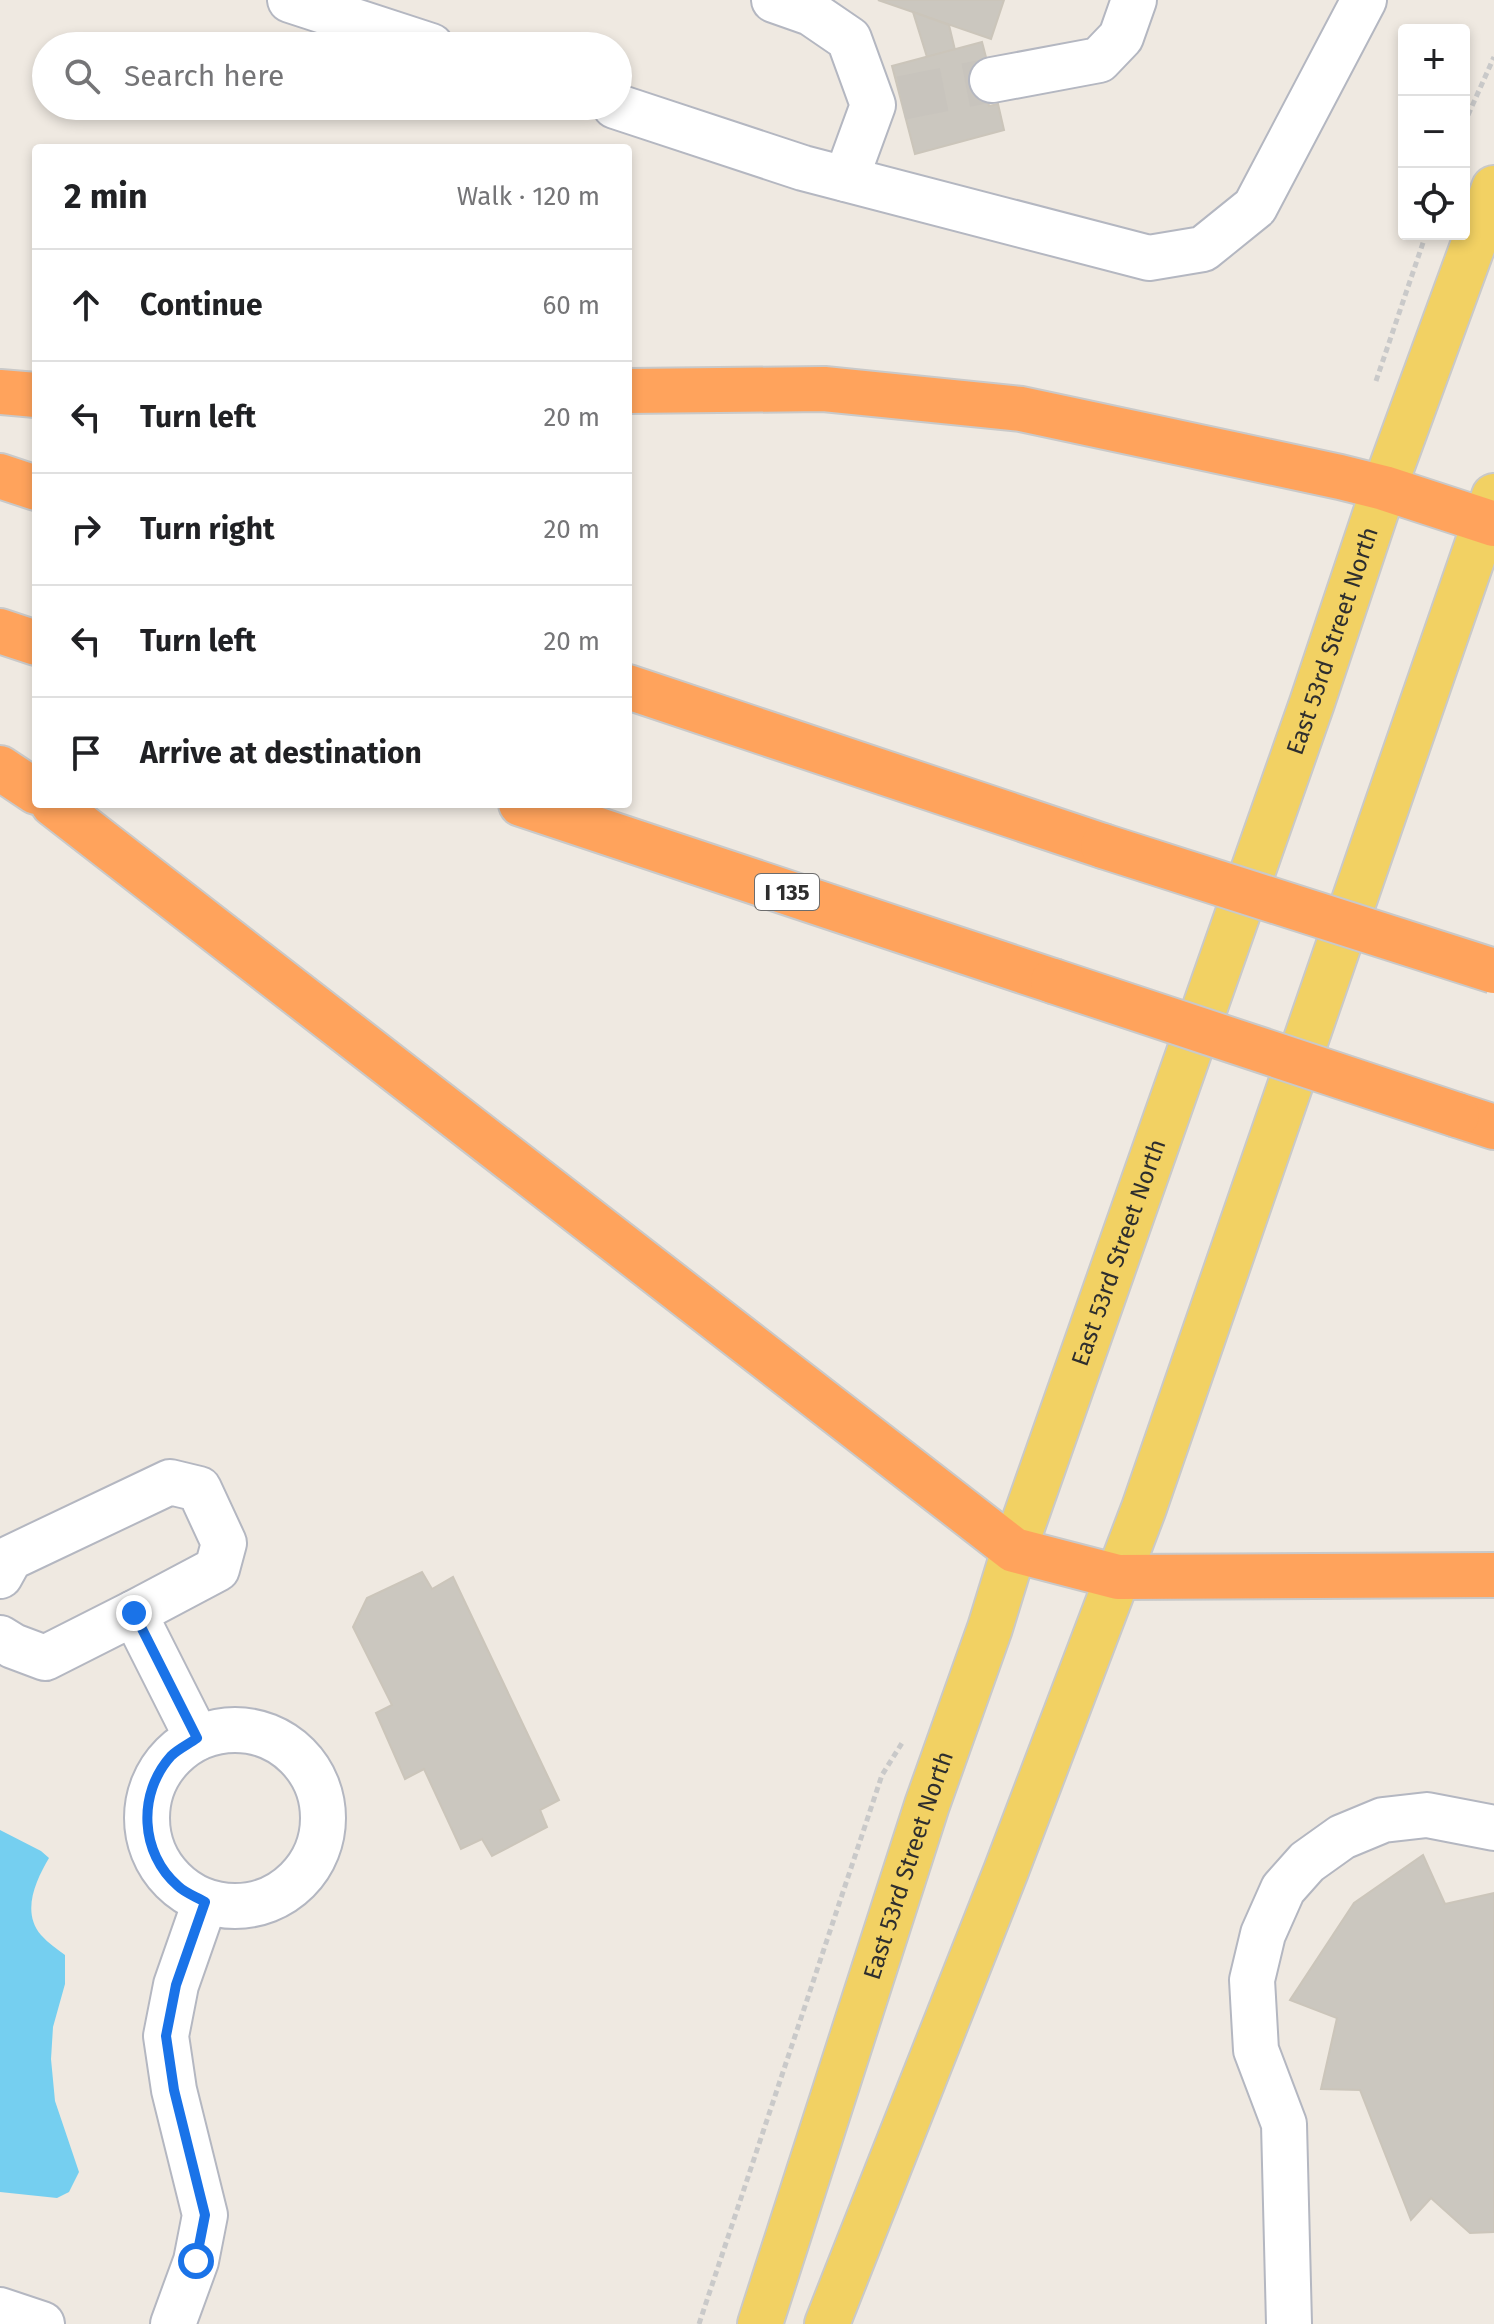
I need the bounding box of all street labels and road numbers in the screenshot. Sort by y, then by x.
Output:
street label: East 53rd Street North [1281,523,1384,759]
road number: I 135 [755,874,819,910]
street label: East 53rd Street North [1066,1135,1171,1370]
street label: East 53rd Street North [858,1747,959,1983]

